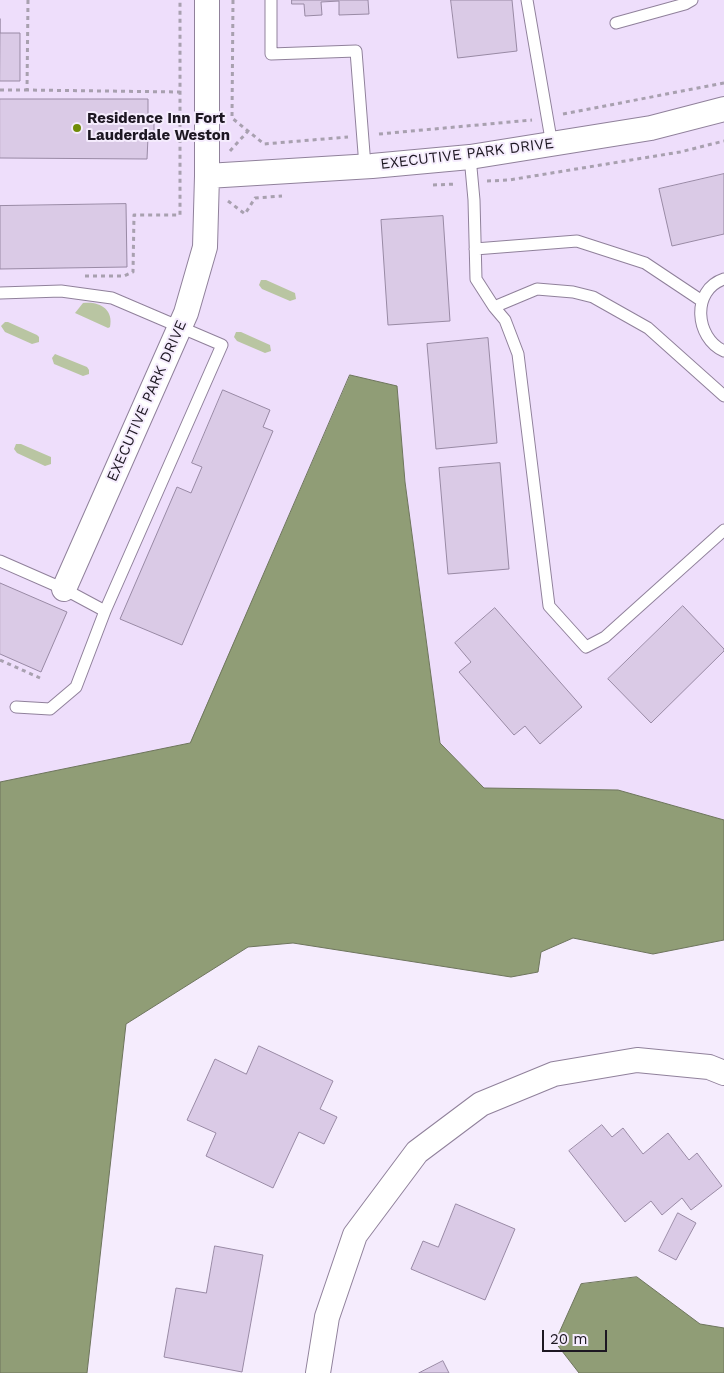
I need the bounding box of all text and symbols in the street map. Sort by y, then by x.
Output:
place label: Residence Inn Fort Lauderdale Weston [87,110,230,145]
marker: Residence Inn Fort Lauderdale Weston [71,122,83,134]
street label: EXECUTIVE PARK DRIVE [379,134,555,174]
street label: EXECUTIVE PARK DRIVE [103,318,191,484]
scale bar [544,1320,609,1352]
text: 20 m [550,1330,588,1348]

